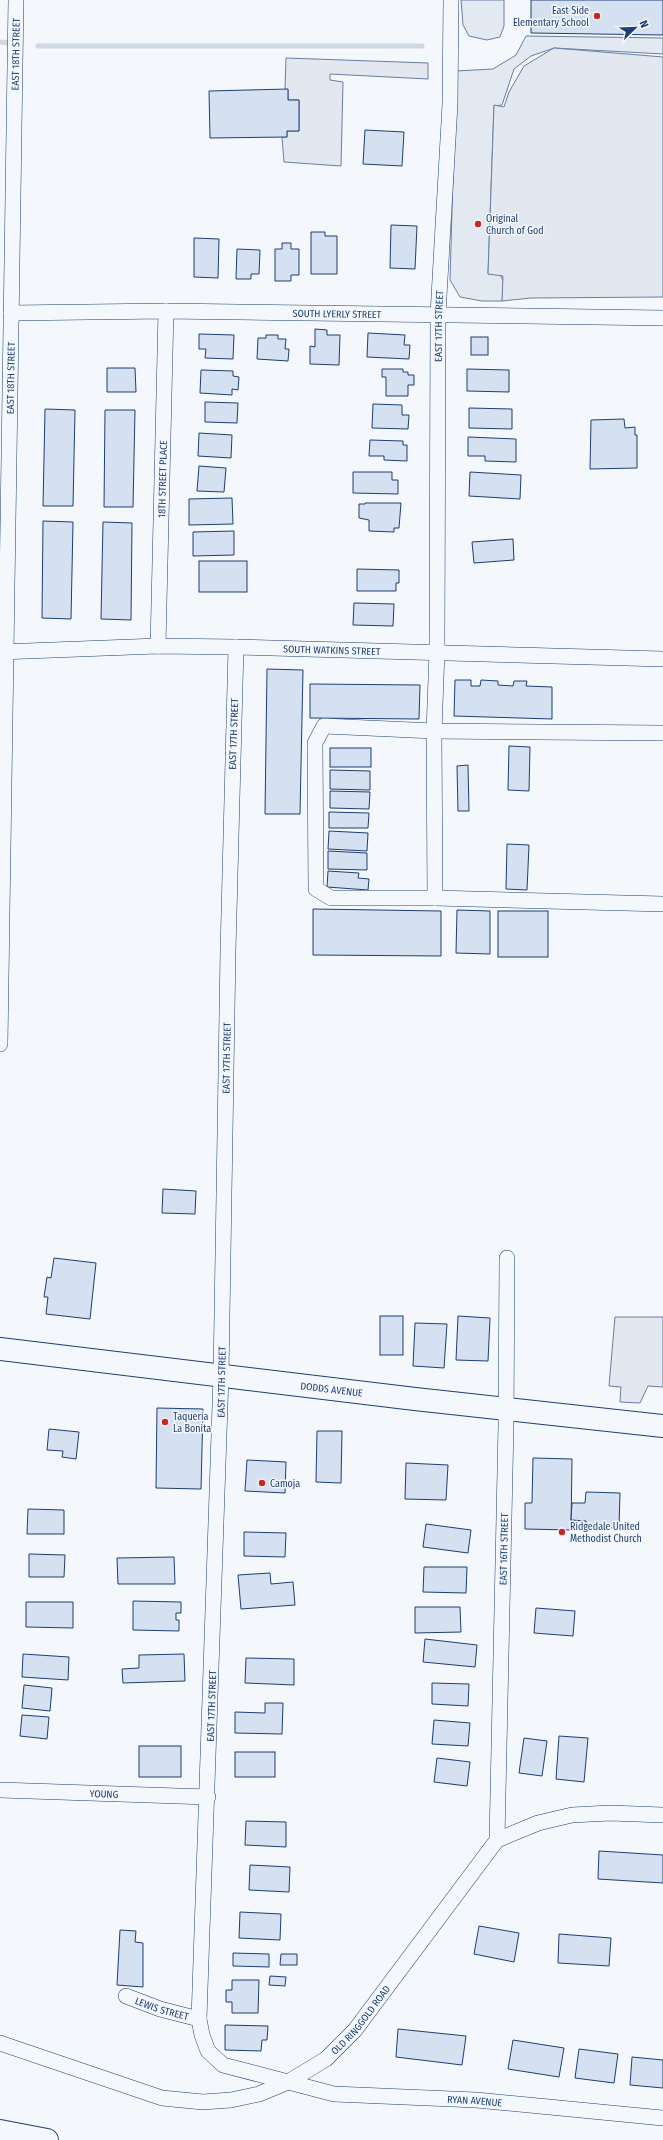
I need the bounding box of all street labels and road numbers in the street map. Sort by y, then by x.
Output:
street label: EAST 18TH STREET [10,17,23,90]
street label: EAST 17TH STREET [433,290,446,362]
street label: SOUTH LYERLY STREET [293,308,382,321]
street label: EAST 18TH STREET [5,341,18,414]
street label: 18TH STREET PLACE [156,440,170,518]
street label: SOUTH WATKINS STREET [283,643,381,658]
street label: EAST 17TH STREET [227,698,241,770]
street label: EAST 17TH STREET [220,1022,234,1094]
street label: EAST 17TH STREET [215,1346,229,1418]
street label: DODDS AVENUE [300,1380,364,1400]
street label: EAST 16TH STREET [498,1513,511,1585]
street label: EAST 17TH STREET [205,1670,219,1742]
street label: YOUNG [89,1788,119,1801]
street label: OLD RINGGOLD ROAD [329,1983,393,2057]
street label: LEWIS STREET [133,1995,190,2023]
street label: RYAN AVENUE [447,2094,503,2110]

